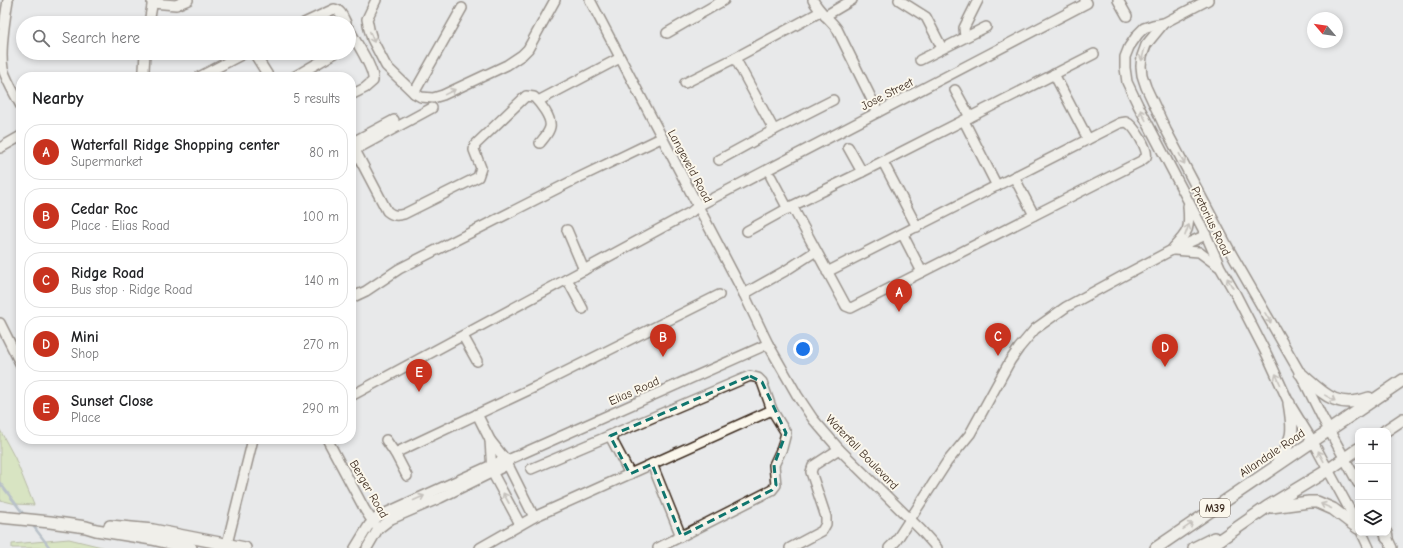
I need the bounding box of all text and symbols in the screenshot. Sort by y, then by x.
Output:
north arrow [1307,12,1343,48]
search box [16,16,356,60]
icon: search [30,27,52,49]
text: Search here [62,29,140,47]
one-way arrow [368,30,376,42]
one-way arrow [1139,48,1147,61]
street label: Jose Street [859,75,916,113]
one-way arrow [444,88,456,95]
text: Nearby [32,89,83,108]
text: 5 results [293,91,340,106]
one-way arrow [1139,109,1147,121]
street label: Langeveld Road [665,127,715,205]
text: Waterfall Ridge Shopping center [71,136,280,154]
text: A [42,145,50,160]
text: 80 m [309,145,339,160]
one-way arrow [1178,153,1186,165]
text: Supermarket [71,154,142,169]
street label: Pretorius Road [1188,184,1234,258]
text: Cedar Roc [71,200,138,218]
text: B [42,209,50,224]
text: 100 m [303,209,339,224]
text: Place · Elias Road [71,218,170,233]
one-way arrow [1183,224,1191,236]
text: Ridge Road [71,264,144,282]
text: C [42,273,50,288]
text: 140 m [305,273,339,288]
one-way arrow [1225,277,1233,289]
pin: A [886,279,912,312]
text: Bus stop · Ridge Road [71,282,192,297]
one-way arrow [1264,312,1272,324]
pin: C [985,323,1011,356]
pin: B [650,324,676,357]
text: Mini [71,328,99,346]
pin: D [1152,334,1178,367]
text: D [42,337,50,352]
text: 270 m [303,337,339,352]
your location [793,339,813,359]
text: Shop [71,346,99,361]
pin: E [406,359,432,392]
one-way arrow [1274,373,1281,385]
street label: Elias Road [607,374,661,408]
text: Sunset Close [71,392,153,410]
one-way arrow [1324,394,1336,402]
text: E [42,401,50,416]
text: 290 m [302,401,339,416]
text: Place [71,410,101,425]
street label: Waterfall Boulevard [823,412,901,492]
street label: Allandale Road [1237,426,1307,480]
map controls [1355,428,1391,536]
button: + [1355,428,1391,464]
one-way arrow [1317,450,1324,462]
street label: Berger Road [347,457,391,521]
button: − [1355,464,1391,500]
one-way arrow [502,492,509,504]
one-way arrow [412,494,424,501]
road number: M39 [1200,499,1230,517]
button: layers [1355,500,1391,536]
one-way arrow [1320,502,1332,509]
one-way arrow [1182,522,1193,530]

